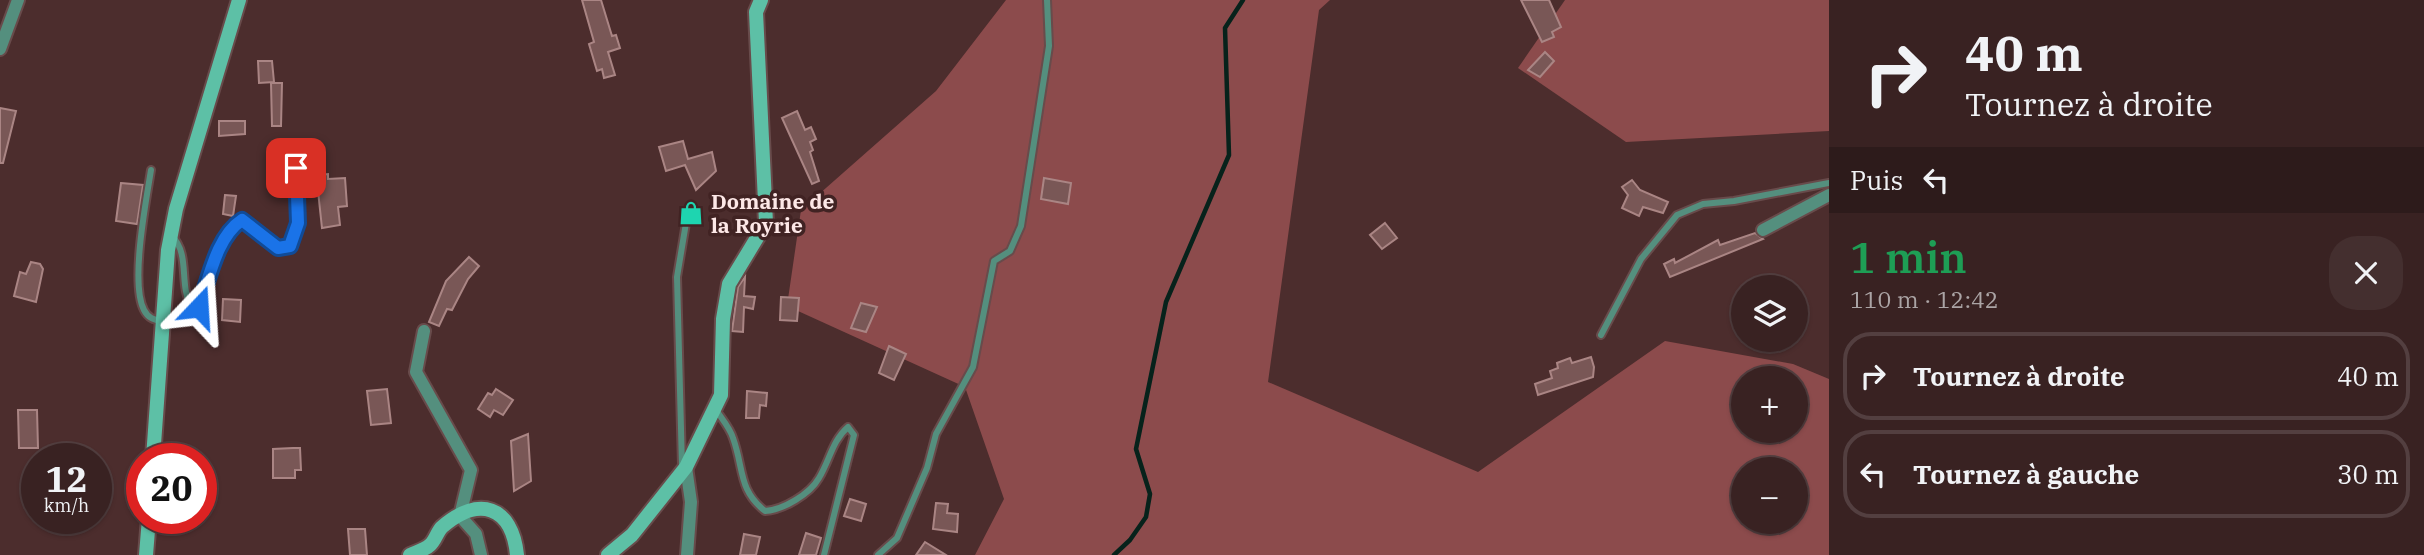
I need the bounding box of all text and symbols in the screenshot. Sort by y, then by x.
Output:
text: 40 m [1965,21,2083,84]
icon: right [1850,28,1941,119]
text: Tournez à droite [1965,83,2213,125]
pin [266,138,326,198]
icon: arrive [277,149,315,187]
icon: left [1917,161,1955,199]
text: Puis [1850,163,1903,197]
place label: Domaine de la Royrie [711,187,834,239]
shop icon: Domaine de la Royrie [677,199,705,227]
text: 1 min [1850,230,1967,285]
button: close [2329,236,2403,310]
position arrow [162,270,236,344]
map controls [1731,275,1808,534]
button: layers [1731,275,1808,352]
text: 110 m · 12:42 [1850,284,1999,314]
icon: right [1854,357,1892,395]
text: Tournez à droite [1913,359,2125,393]
text: 40 m [2337,359,2399,393]
button: + [1731,366,1808,443]
speed limit sign: 20 [126,443,217,534]
icon: left [1854,455,1892,493]
text: 12 [45,456,88,502]
button: − [1731,457,1808,534]
text: Tournez à gauche [1913,457,2139,491]
text: 30 m [2337,457,2399,491]
text: km/h [44,494,89,517]

